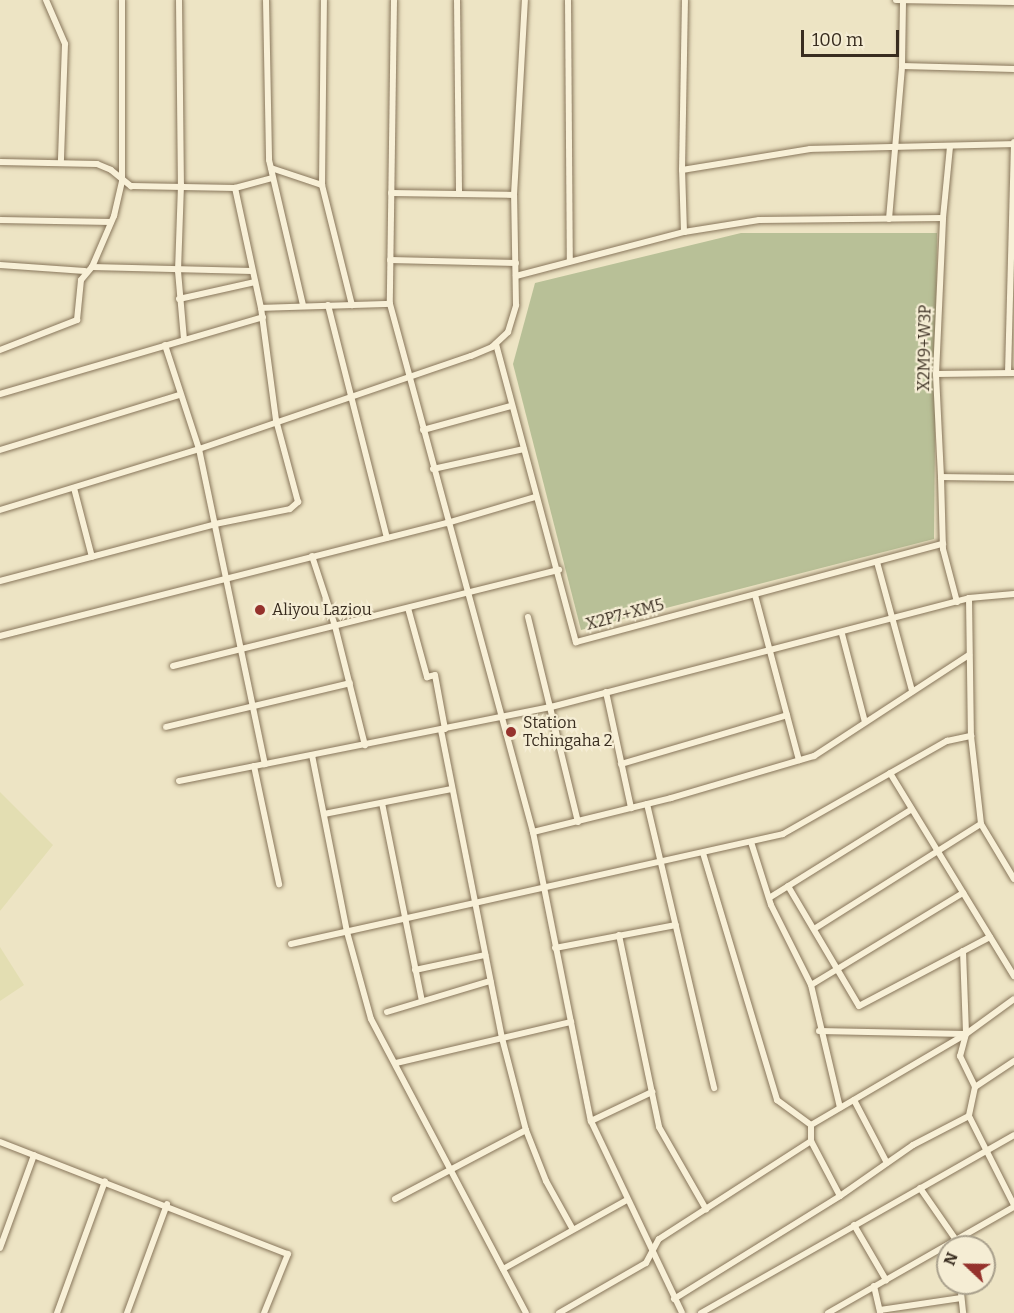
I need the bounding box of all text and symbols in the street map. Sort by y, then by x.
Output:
scale bar [804,18,902,56]
text: 100 m [812,29,863,51]
street label: X2M9+W3P [915,305,935,391]
street label: X2P7+XM5 [584,595,666,635]
place label: Aliyou Laziou [272,600,372,620]
marker: Aliyou Laziou [253,603,267,617]
place label: Station Tchingaha 2 [523,713,612,751]
marker: Station Tchingaha 2 [504,725,518,739]
north arrow [936,1235,996,1295]
text: N [940,1250,962,1268]

